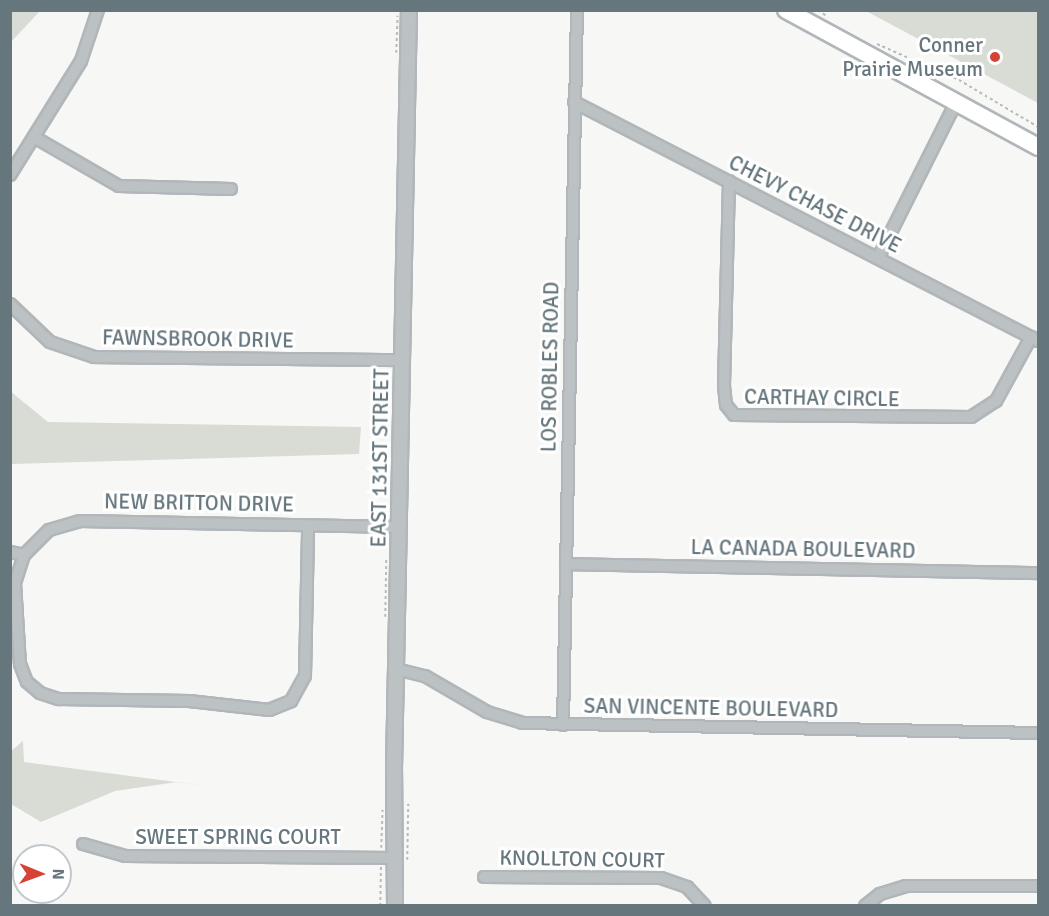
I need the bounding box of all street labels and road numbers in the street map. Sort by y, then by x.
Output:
street label: CHEVY CHASE DRIVE [725,150,905,258]
street label: LOS ROBLES ROAD [536,282,564,452]
street label: FAWNSBROOK DRIVE [102,325,294,353]
street label: EAST 131ST STREET [366,368,394,548]
street label: CARTHAY CIRCLE [744,384,900,412]
street label: NEW BRITTON DRIVE [104,489,294,517]
street label: LA CANADA BOULEVARD [690,534,916,564]
street label: SAN VINCENTE BOULEVARD [583,693,839,723]
street label: SWEET SPRING COURT [135,824,341,850]
street label: KNOLLTON COURT [499,845,665,873]

